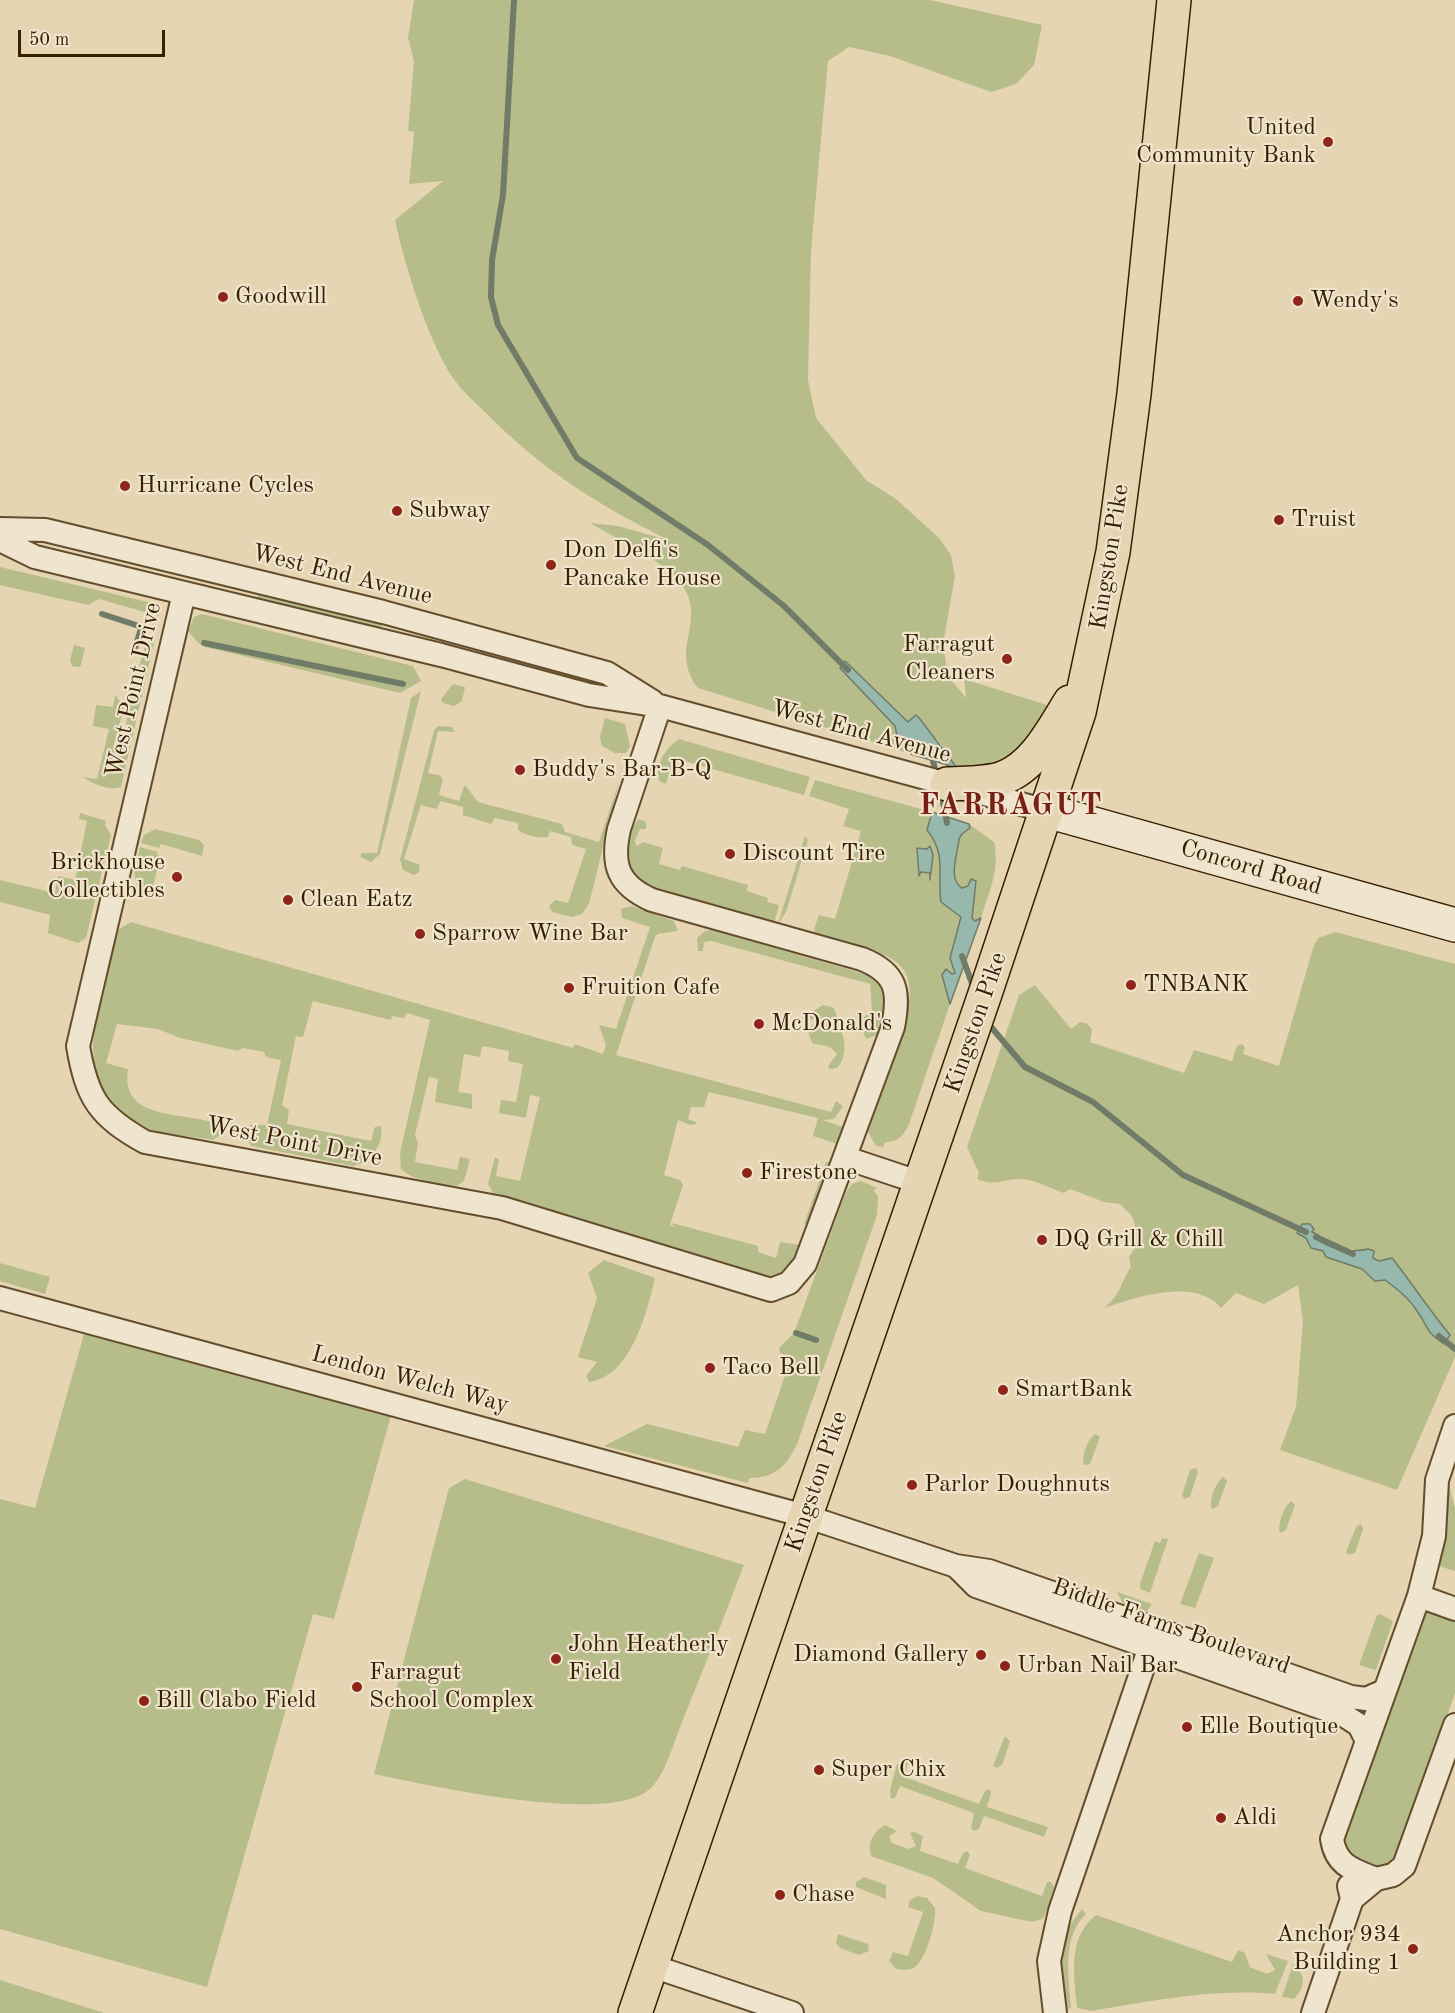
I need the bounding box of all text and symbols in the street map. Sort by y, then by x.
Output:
scale bar [21,18,168,56]
text: 50 m [29,31,69,49]
place label: United Community Bank [1136,114,1316,170]
marker: United Community Bank [1321,135,1335,149]
place label: Goodwill [235,283,327,311]
place label: Wendy's [1310,287,1399,315]
marker: Goodwill [216,290,230,304]
marker: Wendy's [1291,294,1305,308]
place label: Hurricane Cycles [137,472,314,500]
marker: Hurricane Cycles [118,479,132,493]
street label: Kingston Pike [1084,482,1136,632]
place label: Subway [409,497,491,525]
marker: Subway [390,504,404,518]
place label: Truist [1291,506,1356,534]
marker: Truist [1272,513,1286,527]
place label: Don Delfi's Pancake House [563,537,721,593]
street label: West End Avenue [249,539,435,611]
marker: Don Delfi's Pancake House [544,558,558,572]
street label: West Point Drive [100,600,168,780]
place label: Farragut Cleaners [903,631,995,687]
marker: Farragut Cleaners [1000,652,1014,666]
street label: West End Avenue [768,694,954,770]
place label: Buddy's Bar-B-Q [532,756,711,784]
marker: Buddy's Bar-B-Q [513,763,527,777]
district label: FARRAGUT [919,788,1103,824]
street label: Concord Road [1177,834,1325,902]
place label: Discount Tire [742,840,885,868]
marker: Discount Tire [723,847,737,861]
place label: Brickhouse Collectibles [47,849,165,905]
marker: Brickhouse Collectibles [170,870,184,884]
place label: Clean Eatz [300,886,413,914]
marker: Clean Eatz [281,893,295,907]
place label: Sparrow Wine Bar [432,920,628,948]
marker: Sparrow Wine Bar [413,927,427,941]
street label: Kingston Pike [938,949,1014,1097]
place label: TNBANK [1143,971,1249,999]
place label: Fruition Cafe [581,974,720,1002]
marker: TNBANK [1124,978,1138,992]
marker: Fruition Cafe [562,981,576,995]
place label: McDonald's [771,1010,892,1038]
marker: McDonald's [752,1017,766,1031]
street label: West Point Drive [203,1111,385,1173]
place label: Firestone [759,1159,857,1187]
marker: Firestone [740,1166,754,1180]
place label: DQ Grill & Chill [1054,1226,1224,1254]
marker: DQ Grill & Chill [1035,1233,1049,1247]
street label: Lendon Welch Way [308,1340,512,1420]
place label: Taco Bell [722,1354,819,1382]
marker: Taco Bell [703,1361,717,1375]
place label: SmartBank [1015,1376,1133,1404]
marker: SmartBank [996,1383,1010,1397]
street label: Kingston Pike [779,1408,855,1556]
place label: Parlor Doughnuts [924,1471,1110,1499]
marker: Parlor Doughnuts [905,1478,919,1492]
street label: Biddle Farms Boulevard [1048,1573,1294,1681]
place label: John Heatherly Field [568,1631,729,1687]
place label: Diamond Gallery [793,1641,969,1669]
marker: Diamond Gallery [974,1648,988,1662]
marker: John Heatherly Field [549,1652,563,1666]
place label: Urban Nail Bar [1017,1652,1178,1680]
place label: Farragut School Complex [369,1659,534,1715]
marker: Urban Nail Bar [998,1659,1012,1673]
marker: Farragut School Complex [350,1680,364,1694]
place label: Bill Clabo Field [156,1687,317,1715]
marker: Bill Clabo Field [137,1694,151,1708]
place label: Elle Boutique [1199,1713,1338,1741]
marker: Elle Boutique [1180,1720,1194,1734]
place label: Super Chix [831,1756,947,1784]
marker: Super Chix [812,1763,826,1777]
place label: Aldi [1233,1804,1277,1832]
marker: Aldi [1214,1811,1228,1825]
place label: Chase [792,1881,854,1909]
marker: Chase [773,1888,787,1902]
place label: Anchor 934 Building 1 [1276,1921,1401,1977]
marker: Anchor 934 Building 1 [1406,1942,1420,1956]

